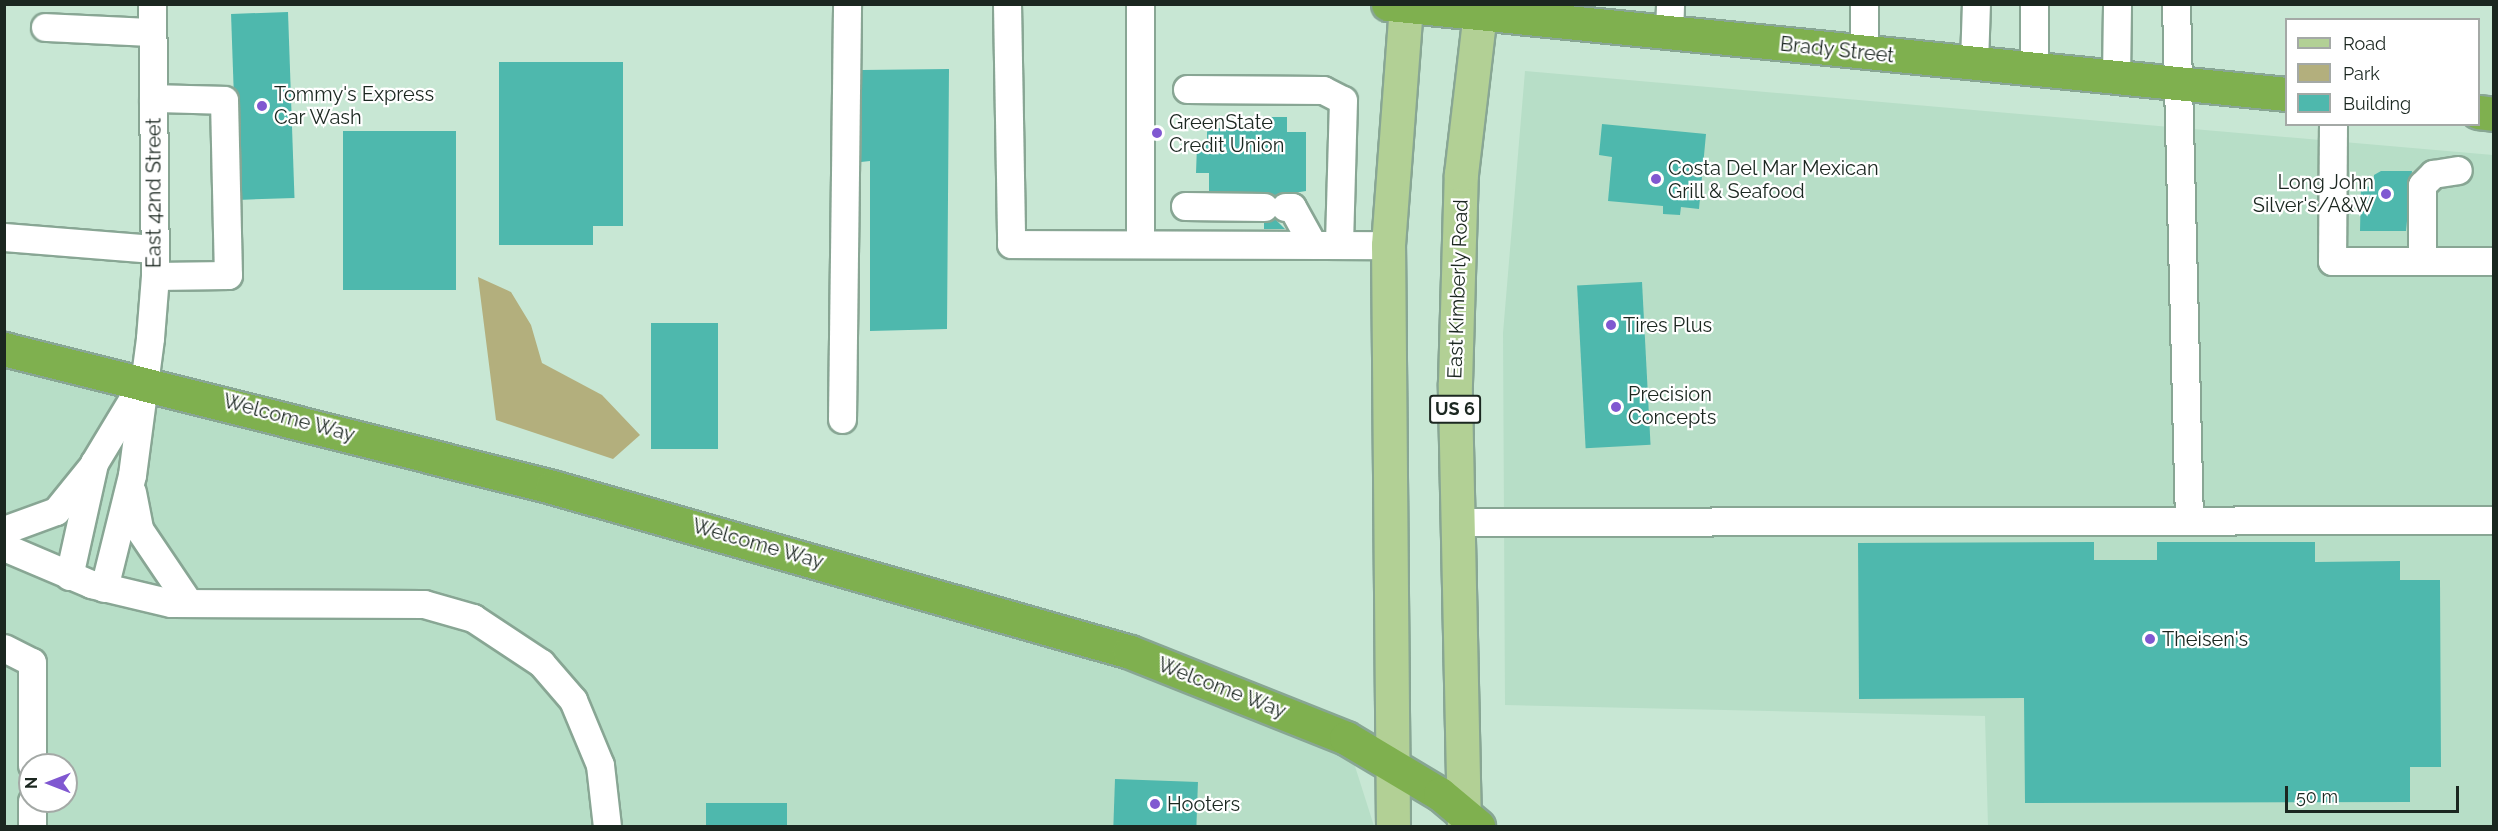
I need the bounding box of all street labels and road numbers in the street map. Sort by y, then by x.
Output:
street label: Brady Street [1779,32,1895,68]
street label: East 42nd Street [142,118,166,268]
street label: East Kimberly Road [1443,199,1473,379]
street label: Welcome Way [220,389,358,447]
road number: US 6 [1428,394,1482,424]
street label: Welcome Way [689,514,827,574]
street label: Welcome Way [1154,652,1290,724]

